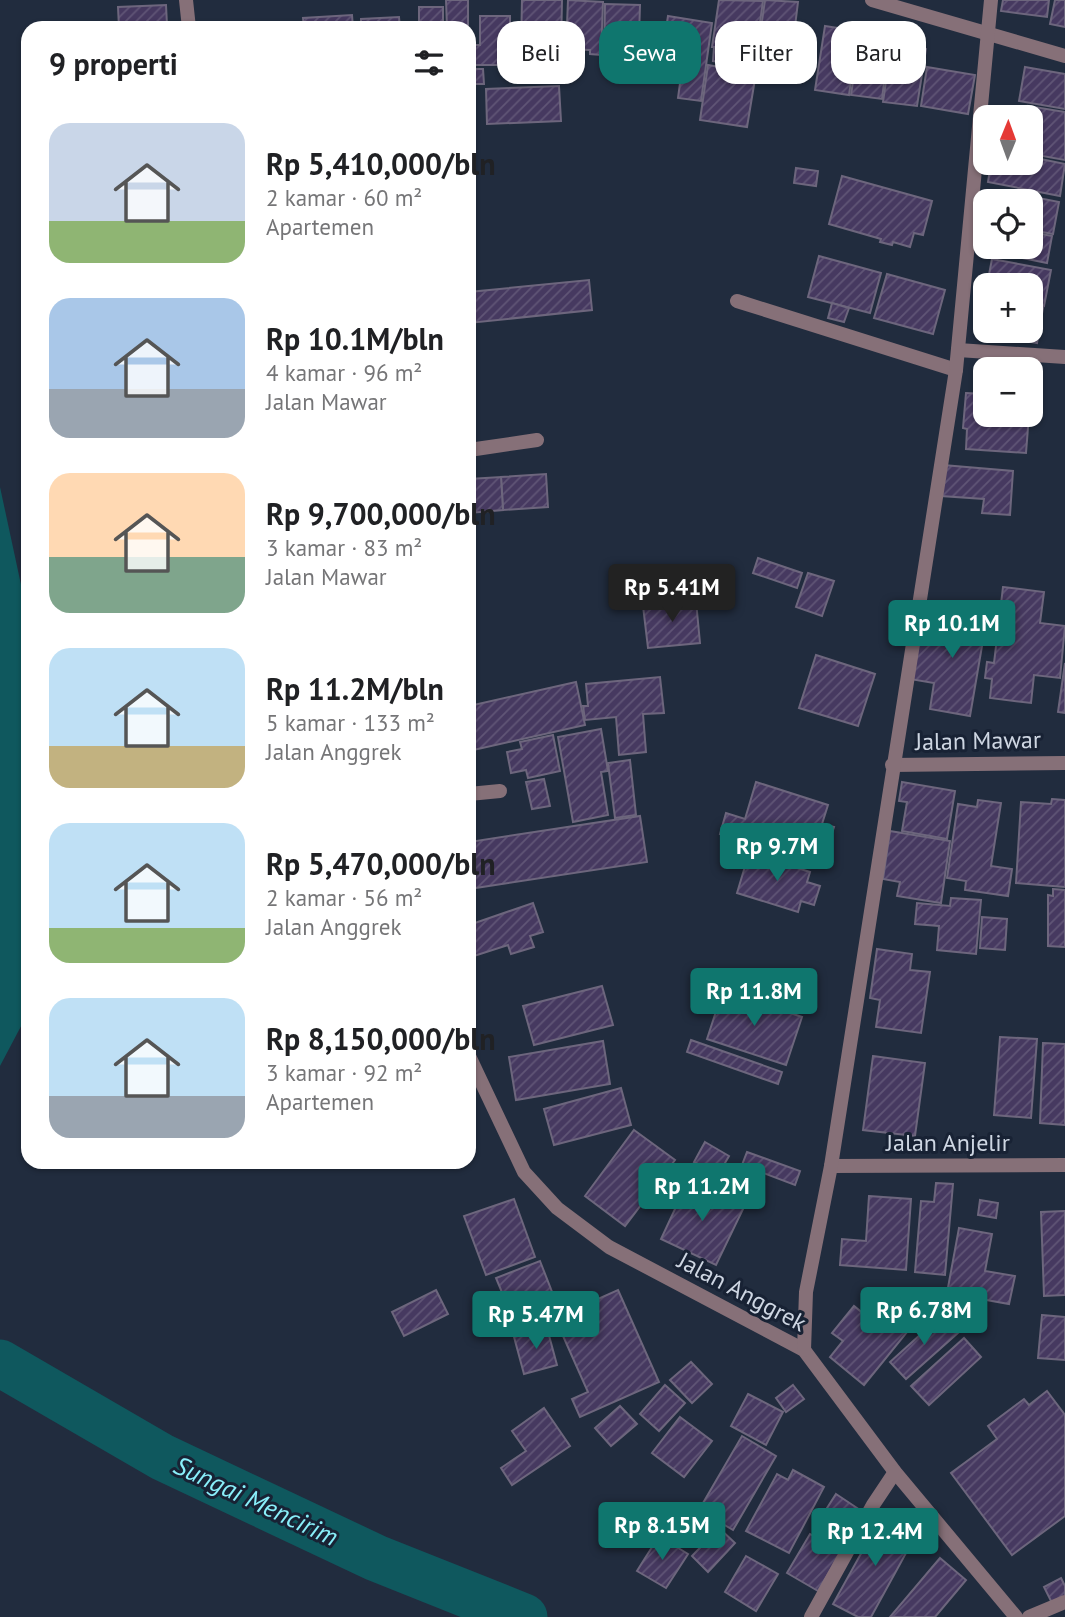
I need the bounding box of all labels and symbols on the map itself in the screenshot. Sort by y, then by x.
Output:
north arrow [973,105,1043,175]
pin: Rp 5.41M [600,564,744,624]
pin: Rp 10.1M [880,600,1024,660]
street label: Jalan Mawar [914,724,1041,757]
pin: Rp 9.7M [712,824,842,883]
pin: Rp 11.8M [682,968,826,1028]
street label: Jalan Anjelir [885,1127,1010,1158]
pin: Rp 11.2M [630,1164,774,1223]
street label: Jalan Anggrek [672,1244,812,1339]
pin: Rp 6.78M [852,1288,996,1347]
pin: Rp 5.47M [464,1292,608,1351]
water label: Sungai Mencirim [169,1448,344,1553]
pin: Rp 8.15M [590,1502,734,1562]
pin: Rp 12.4M [803,1508,947,1568]

